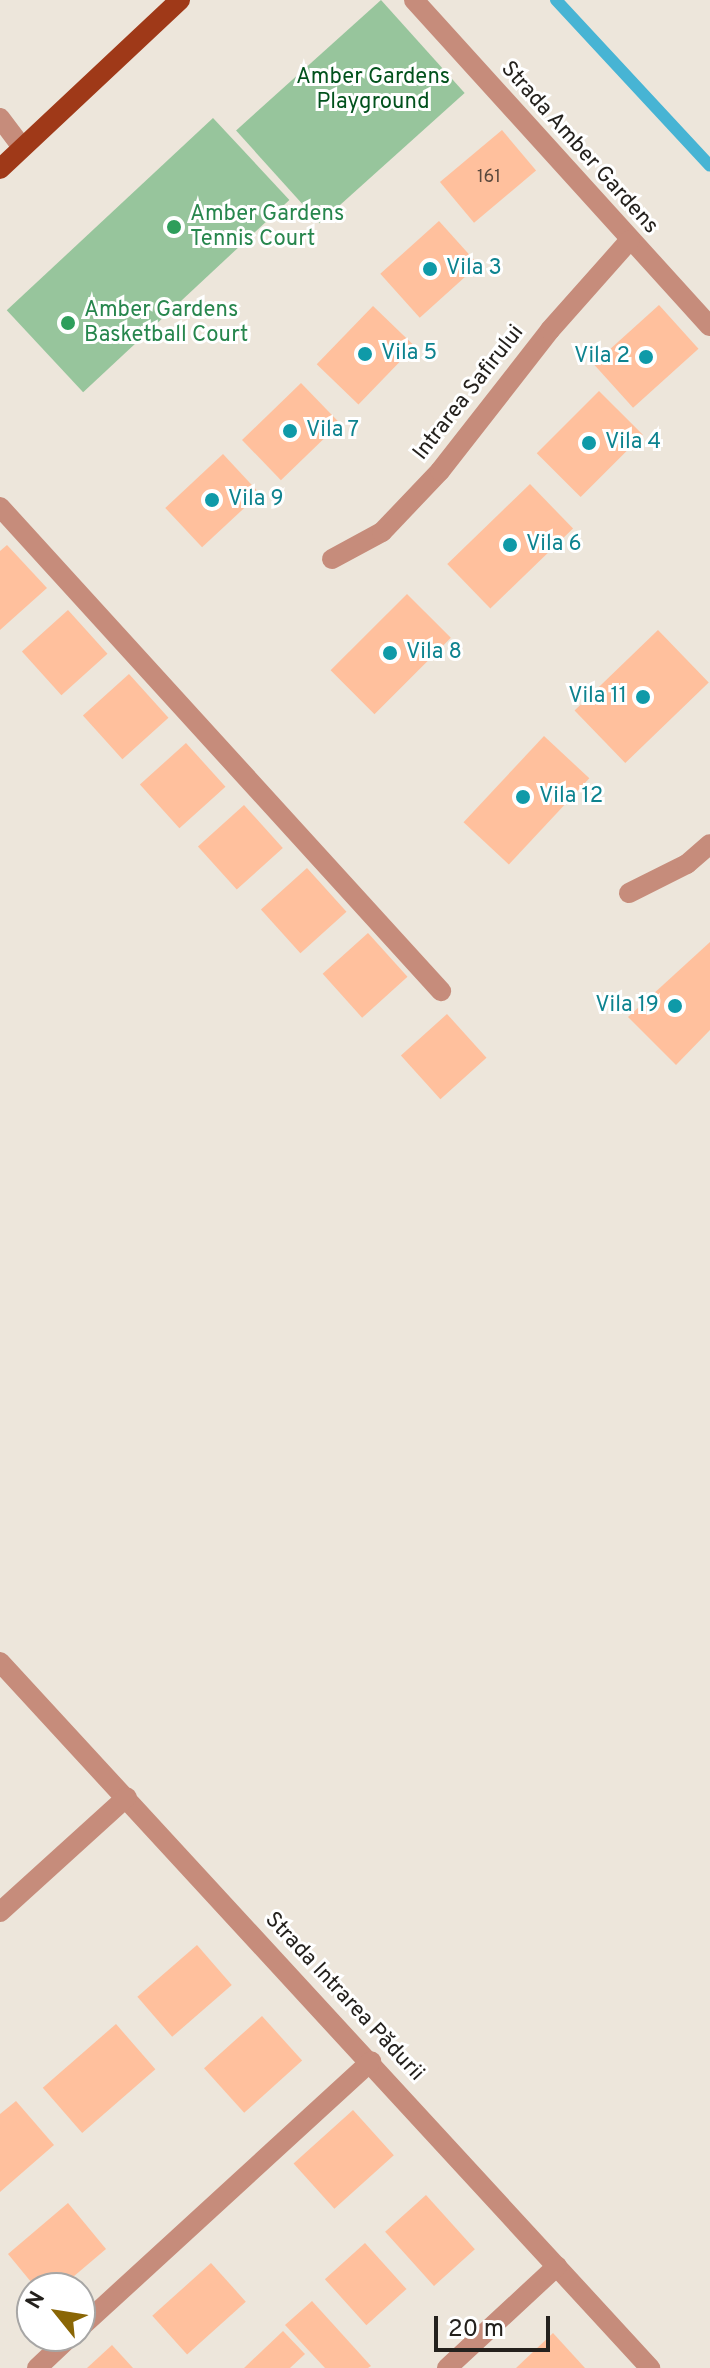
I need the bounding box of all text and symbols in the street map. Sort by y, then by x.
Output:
street label: Strada Amber Gardens [494,56,664,240]
park label: Amber Gardens Playground [296,64,450,116]
house number: 161 [477,167,501,189]
place label: Amber Gardens Tennis Court [190,201,344,252]
marker: Amber Gardens Tennis Court [165,218,183,236]
place label: Vila 3 [446,256,502,282]
marker: Vila 3 [421,260,439,278]
place label: Amber Gardens Basketball Court [84,297,248,348]
marker: Amber Gardens Basketball Court [59,314,77,332]
street label: Intrarea Safirului [408,320,530,466]
place label: Vila 5 [381,341,437,367]
place label: Vila 2 [574,344,630,370]
marker: Vila 5 [356,345,374,363]
marker: Vila 2 [637,348,655,366]
place label: Vila 7 [306,418,360,444]
marker: Vila 7 [281,422,299,440]
place label: Vila 4 [605,430,661,456]
marker: Vila 4 [580,434,598,452]
place label: Vila 9 [228,487,284,513]
marker: Vila 9 [203,491,221,509]
place label: Vila 6 [526,532,582,558]
marker: Vila 6 [501,536,519,554]
place label: Vila 8 [406,640,462,666]
marker: Vila 8 [381,644,399,662]
place label: Vila 11 [568,684,627,710]
marker: Vila 11 [634,688,652,706]
place label: Vila 12 [539,784,603,810]
marker: Vila 12 [514,788,532,806]
place label: Vila 19 [595,993,659,1019]
marker: Vila 19 [666,997,684,1015]
street label: Strada Intrarea Pădurii [259,1907,429,2087]
north arrow [16,2272,96,2352]
text: N [21,2287,52,2314]
scale bar [438,2300,554,2350]
text: 20 m [448,2315,504,2345]

